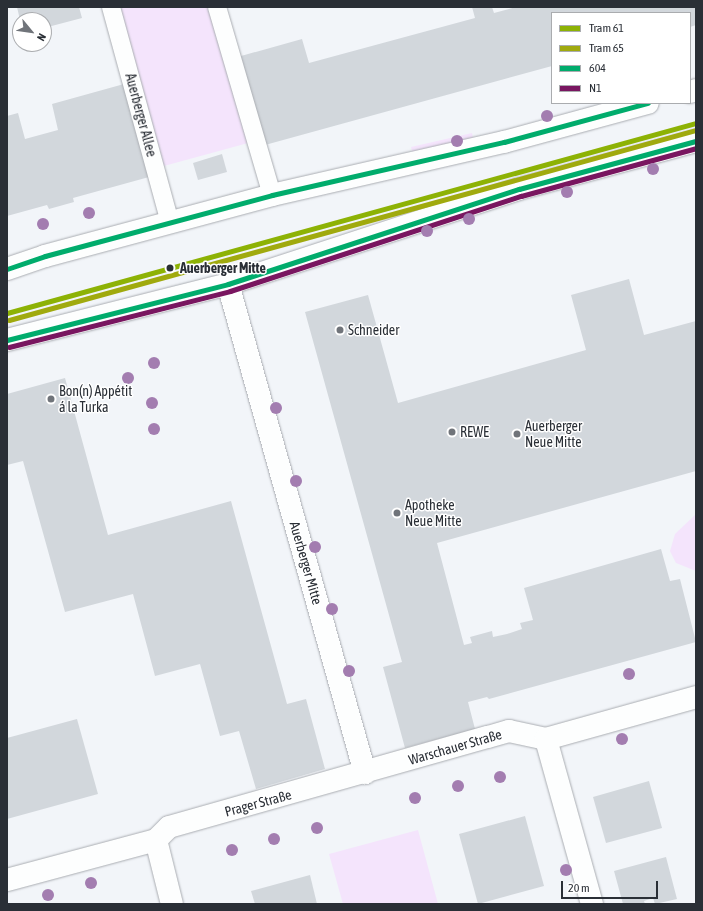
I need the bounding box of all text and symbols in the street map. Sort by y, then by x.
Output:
north arrow [12,12,52,52]
legend [551,12,691,104]
text: Tram 61 [589,21,624,35]
text: N [35,32,48,43]
text: Tram 65 [589,41,624,55]
text: 604 [589,61,606,75]
street label: Auerberger Allee [122,71,160,159]
text: N1 [589,81,602,95]
place label: Auerberger Mitte [180,260,266,276]
marker: Auerberger Mitte [163,261,177,275]
place label: Schneider [348,322,399,338]
marker: Schneider [335,325,345,335]
place label: Bon(n) Appétit á la Turka [59,383,132,416]
marker: Bon(n) Appétit á la Turka [46,394,56,404]
place label: Auerberger Neue Mitte [525,418,582,450]
place label: REWE [460,424,489,440]
marker: REWE [447,427,457,437]
marker: Auerberger Neue Mitte [512,429,522,439]
place label: Apotheke Neue Mitte [405,497,462,530]
marker: Apotheke Neue Mitte [392,508,402,518]
street label: Auerberger Mitte [286,519,326,607]
street label: Warschauer Straße [406,726,504,768]
street label: Prager Straße [223,786,293,820]
scale bar [563,873,660,899]
text: 20 m [568,881,590,895]

